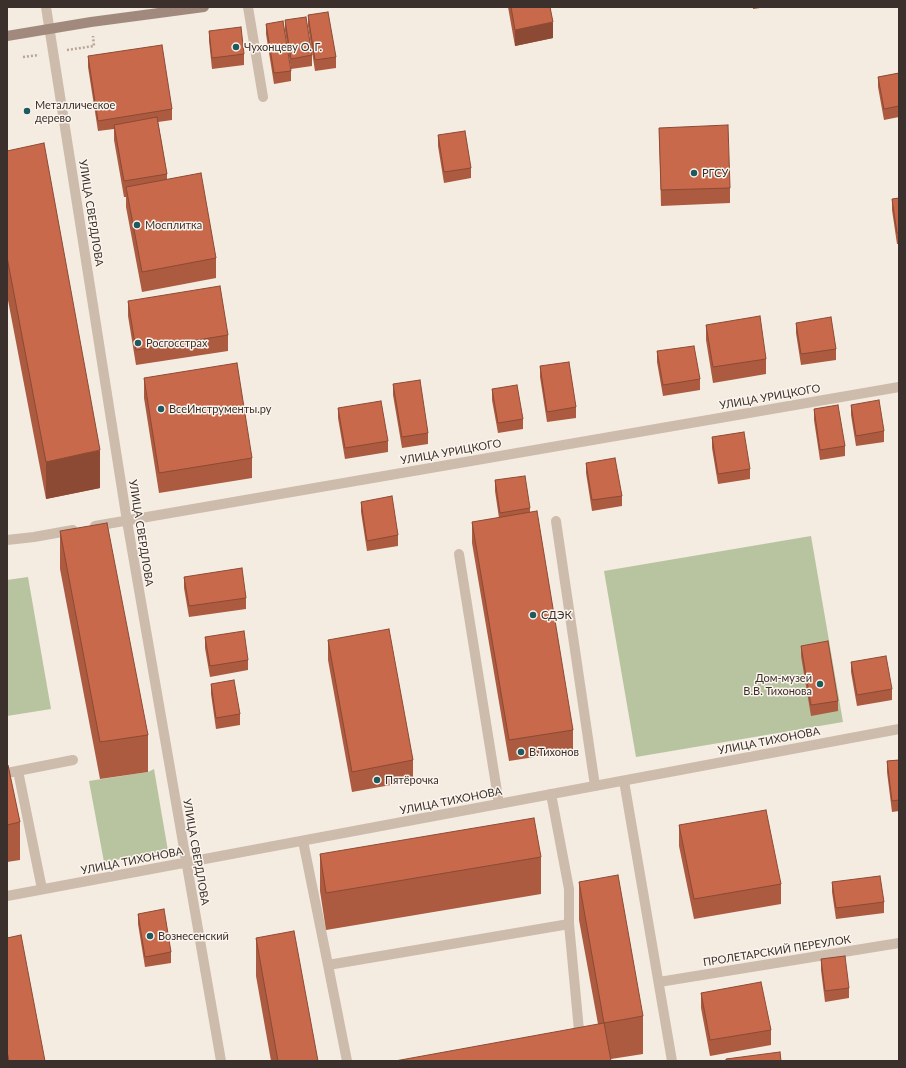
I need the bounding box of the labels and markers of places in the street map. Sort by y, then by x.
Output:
place label: Чухонцеву О. Г. [244,40,322,54]
marker: Чухонцеву О. Г. [231,42,241,52]
place label: Металлическое дерево [35,98,115,124]
marker: Металлическое дерево [22,106,32,116]
place label: РГСУ [702,166,728,180]
marker: РГСУ [689,168,699,178]
place label: Мосплитка [145,218,202,232]
marker: Мосплитка [132,220,142,230]
place label: Росгосстрах [146,336,207,350]
marker: Росгосстрах [133,338,143,348]
place label: ВсеИнструменты.ру [169,402,272,416]
marker: ВсеИнструменты.ру [156,404,166,414]
place label: СДЭК [541,608,572,622]
marker: СДЭК [528,610,538,620]
place label: Дом-музей В.В. Тихонова [743,671,812,697]
marker: Дом-музей В.В. Тихонова [815,679,825,689]
place label: В.Тихонов [529,745,579,759]
marker: В.Тихонов [516,747,526,757]
place label: Пятёрочка [385,773,439,787]
marker: Пятёрочка [372,775,382,785]
place label: Вознесенский [158,929,229,943]
marker: Вознесенский [145,931,155,941]

